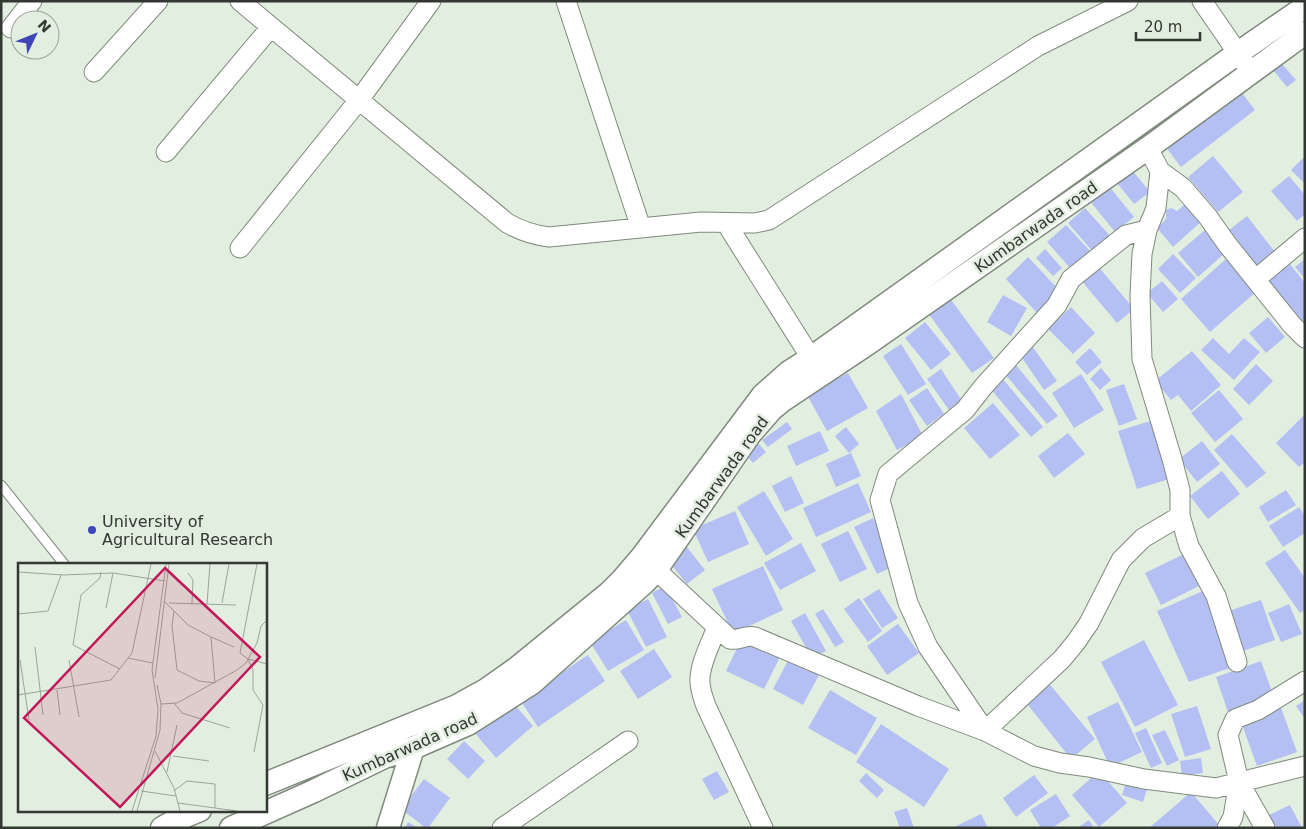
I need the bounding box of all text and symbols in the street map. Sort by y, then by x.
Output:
north arrow [10,10,60,60]
scale bar [1136,10,1200,42]
text: N [35,16,54,36]
text: 20 m [1144,18,1182,36]
street label: Kumbarwada road [971,177,1101,277]
street label: Kumbarwada road [671,412,773,542]
place label: University of Agricultural Research [102,512,273,549]
marker: University of Agricultural Research [86,524,98,536]
inset map [18,563,266,812]
street label: Kumbarwada road [340,709,480,785]

